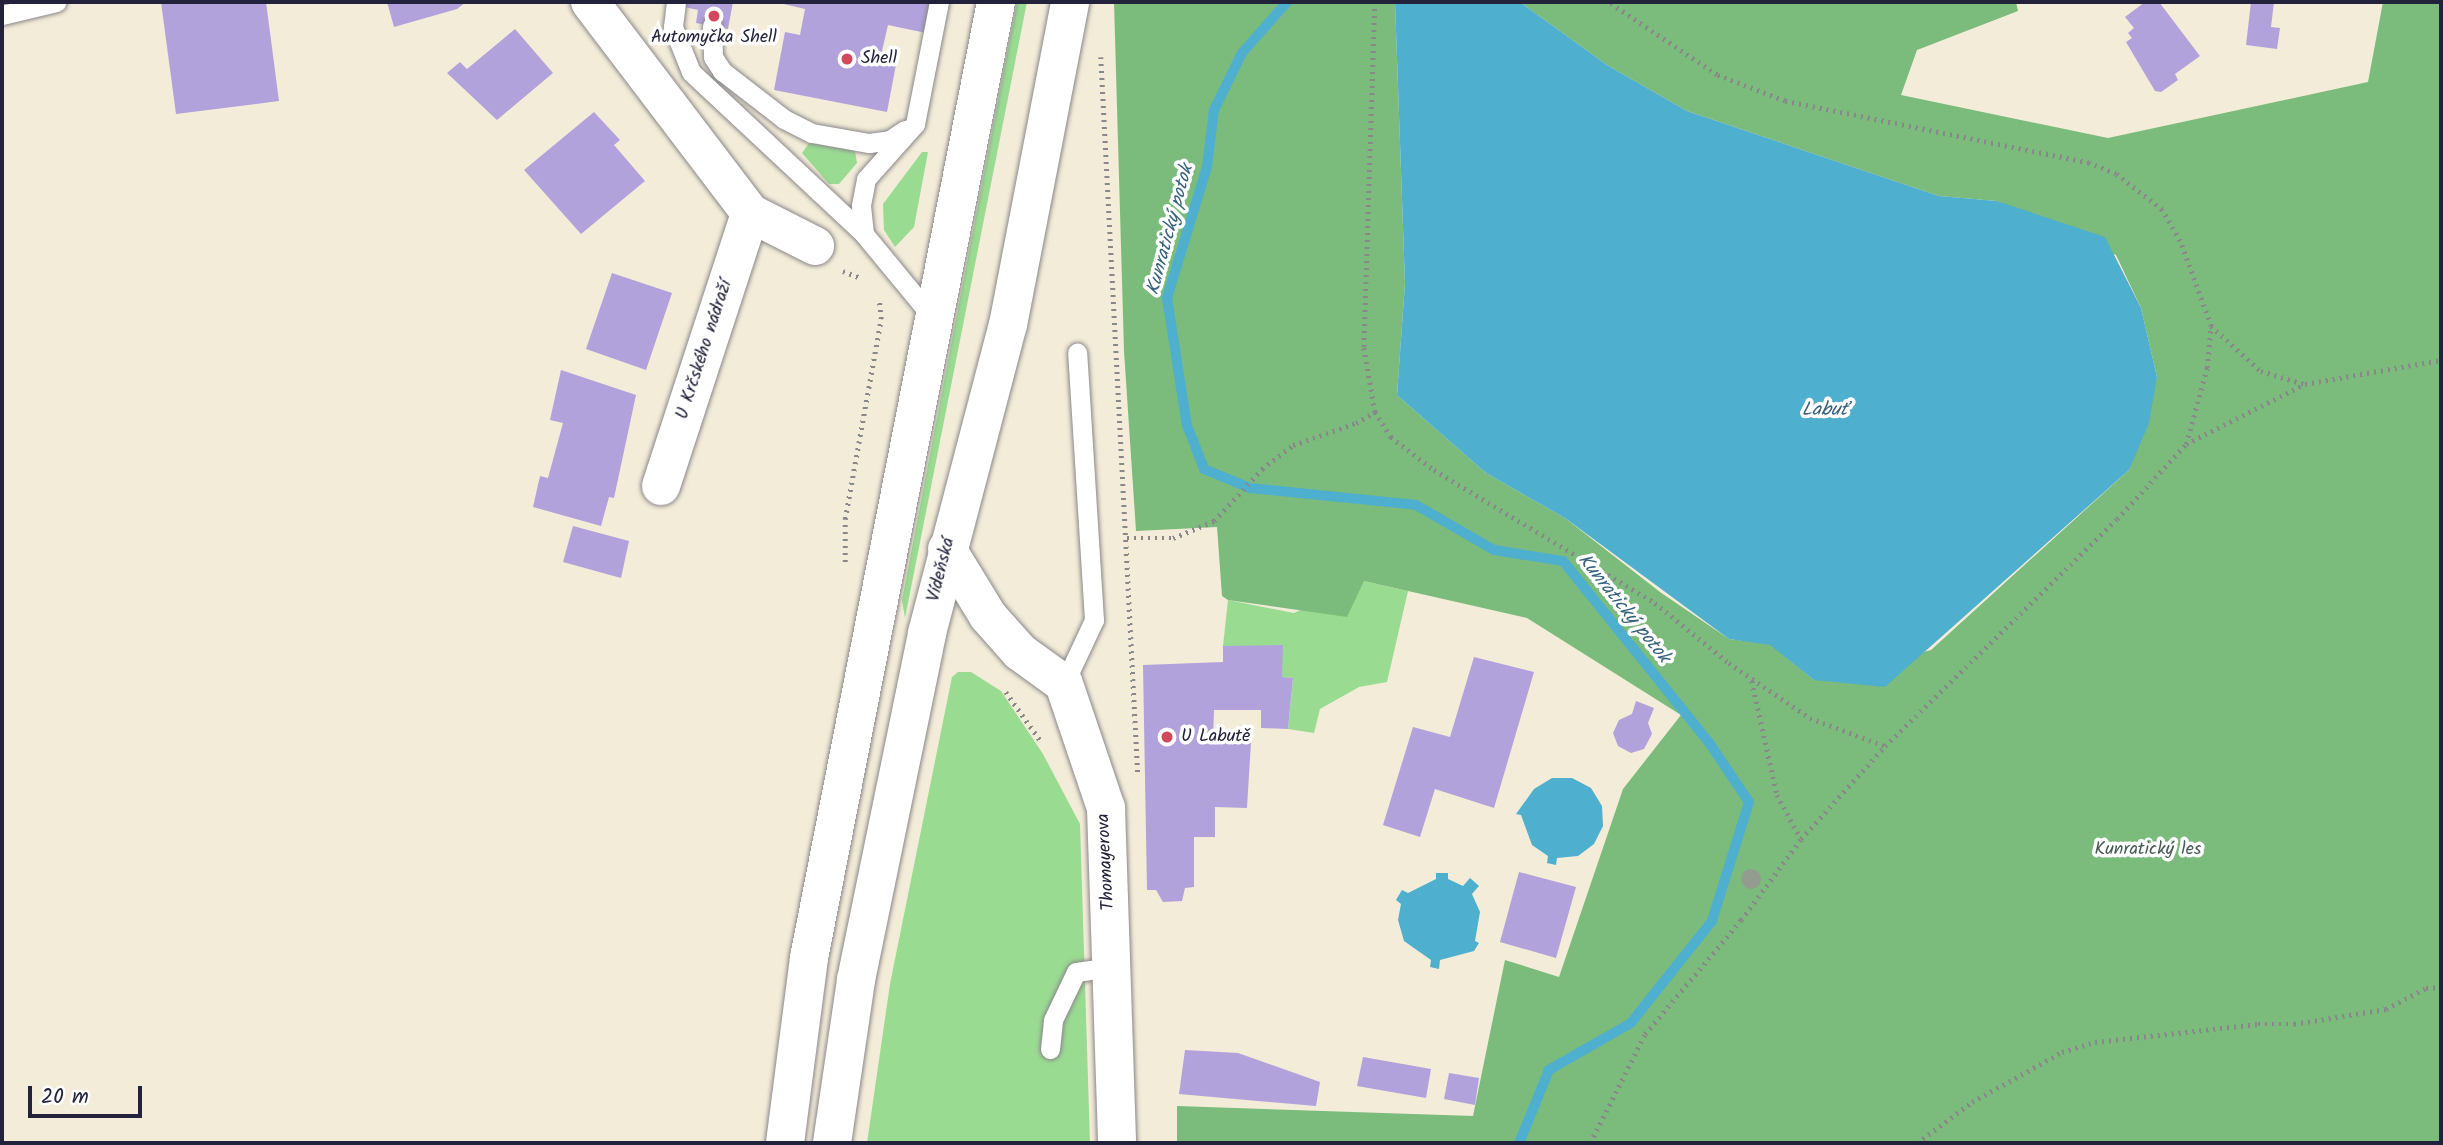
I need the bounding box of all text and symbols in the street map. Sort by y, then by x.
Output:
marker: Automyčka Shell [706,8,722,24]
place label: Automyčka Shell [651,27,777,49]
place label: Shell [861,48,897,70]
marker: Shell [839,51,855,67]
water label: Kunratický potok [1143,162,1199,298]
street label: U Krčského nádraží [672,278,738,422]
water label: Labuť [1802,400,1848,422]
street label: Vídeňská [924,536,960,604]
water label: Kunratický potok [1572,550,1674,668]
place label: U Labutě [1181,726,1250,748]
marker: U Labutě [1159,729,1175,745]
street label: Thomayerova [1094,813,1120,911]
park label: Kunratický les [2095,839,2201,861]
scale bar [32,1072,145,1116]
text: 20 m [41,1081,89,1114]

